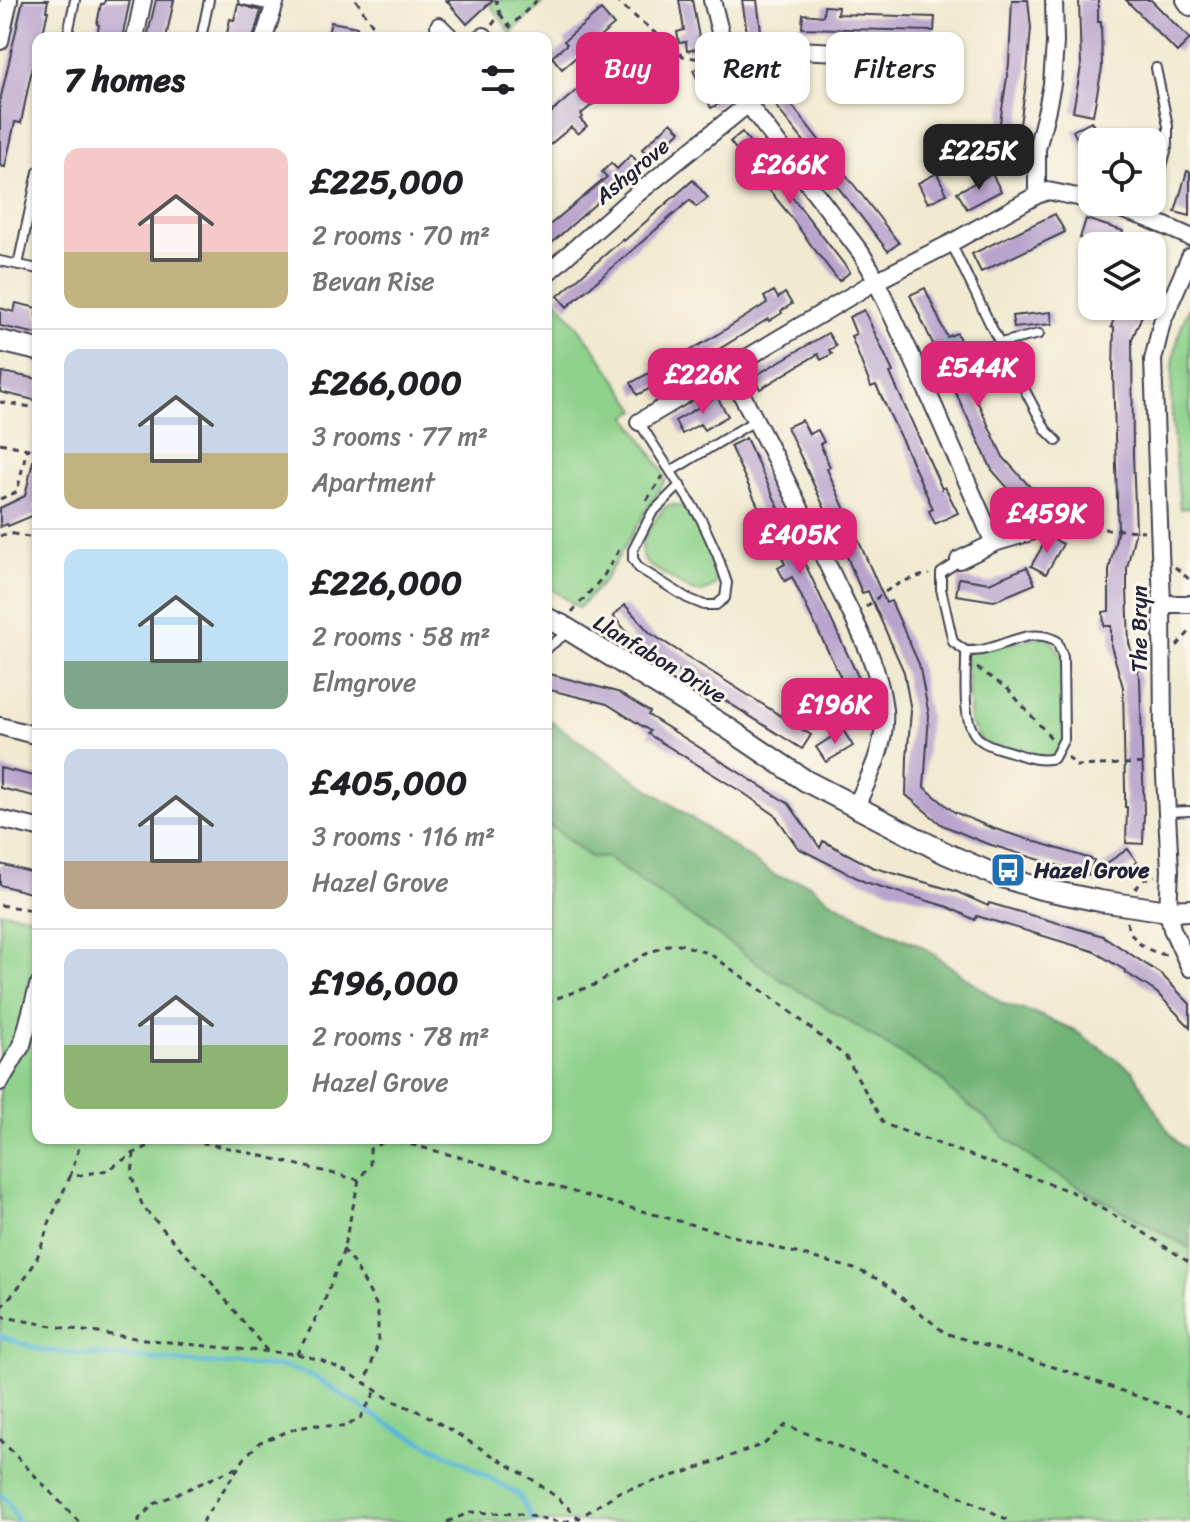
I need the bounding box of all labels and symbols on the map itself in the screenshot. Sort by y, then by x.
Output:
pin: £225K [923,124,1035,192]
street label: Ashgrove [585,127,679,215]
pin: £266K [734,138,846,206]
pin: £544K [922,341,1034,409]
pin: £226K [647,348,759,416]
pin: £459K [991,487,1103,555]
pin: £405K [744,508,856,576]
street label: The Bryn [1120,585,1159,673]
street label: Llanfabon Drive [586,604,734,714]
pin: £196K [779,678,891,746]
bus stop icon: Hazel Grove [989,851,1027,889]
place label: Hazel Grove [1033,851,1150,890]

